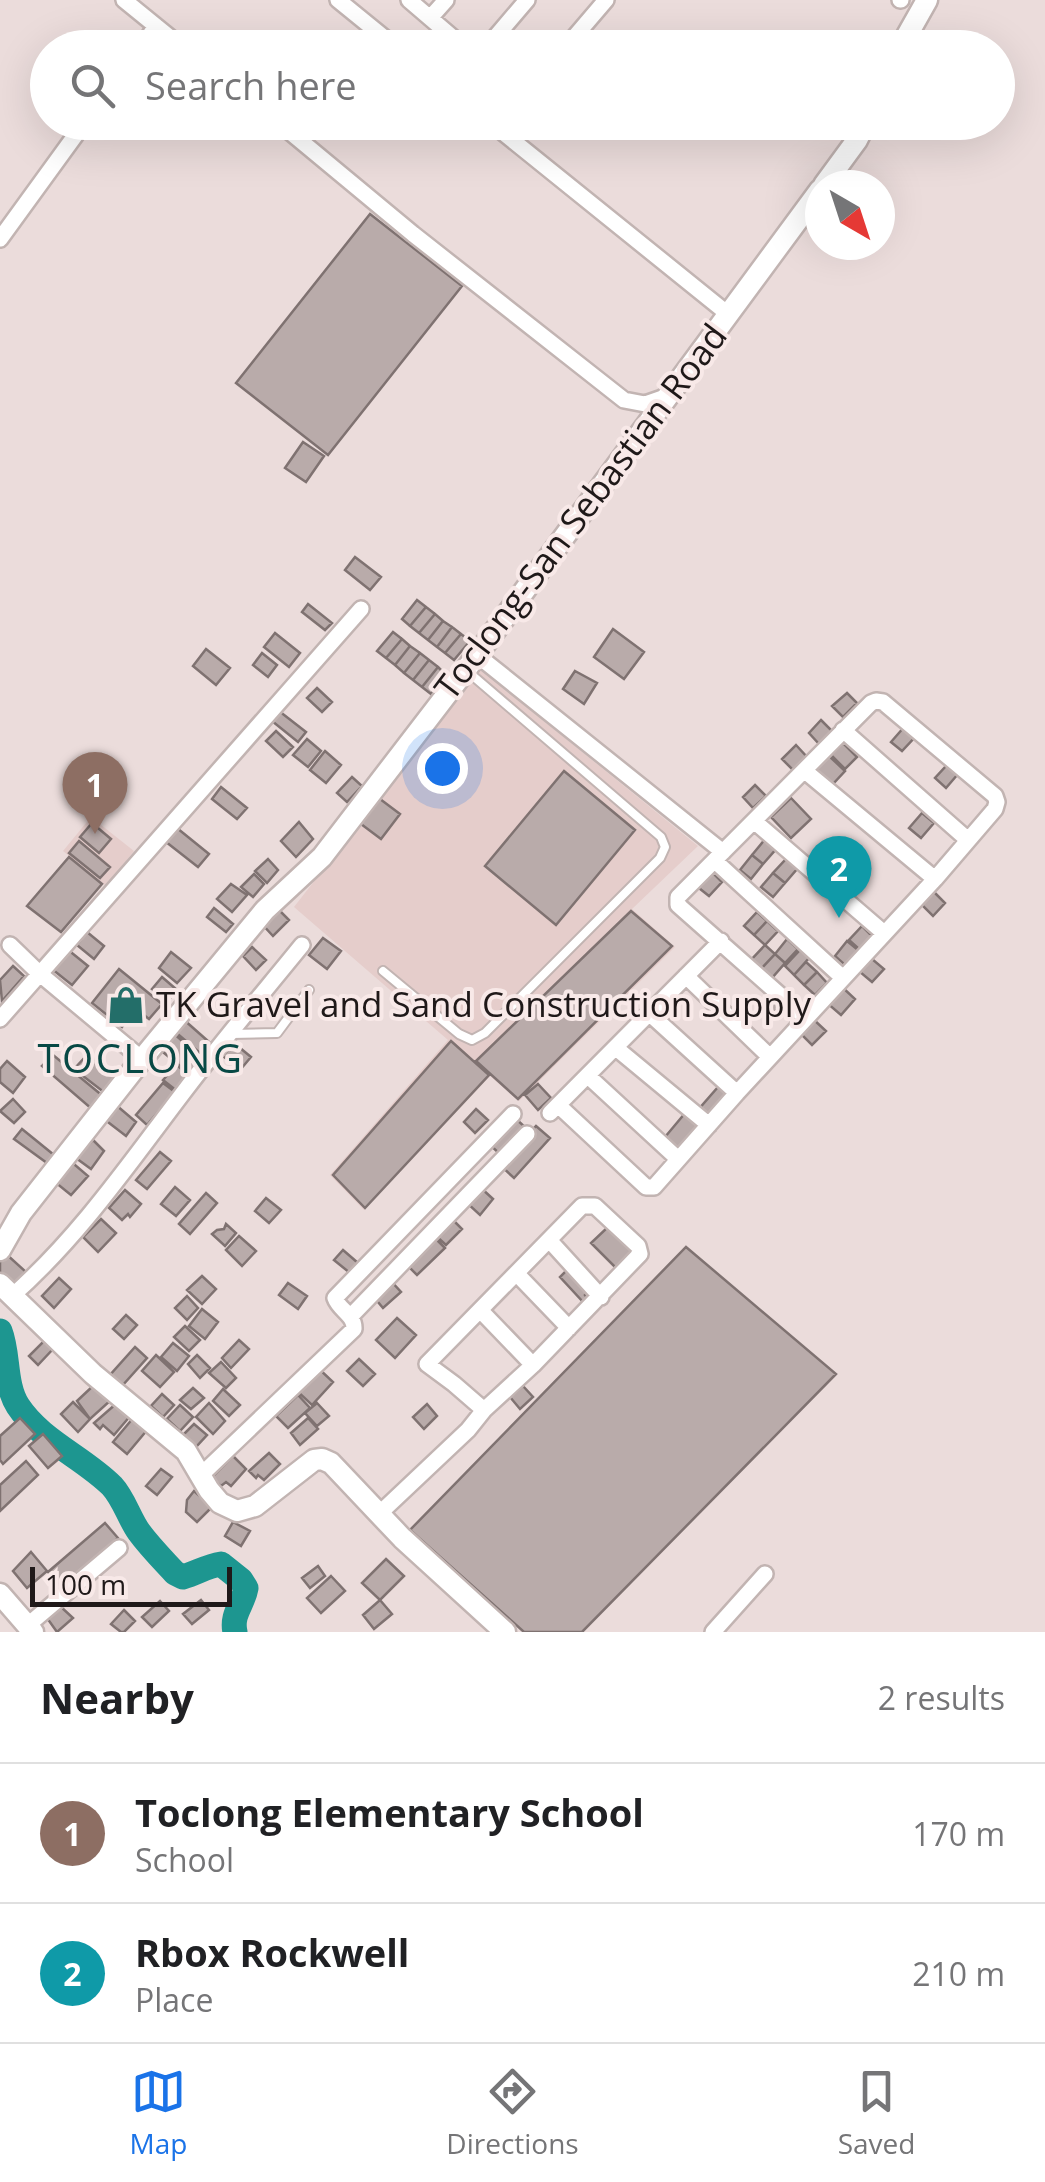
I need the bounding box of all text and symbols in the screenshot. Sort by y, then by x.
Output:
search box [30,30,1015,140]
icon: search [65,58,120,113]
text: Search here [145,59,357,111]
north arrow [805,170,895,260]
street label: Toclong-San Sebastian Road [423,314,737,709]
your location [417,743,468,794]
pin: 1 [62,752,128,834]
pin: 2 [806,836,872,918]
place label: TK Gravel and Sand Construction Supply [156,980,812,1027]
shop icon: TK Gravel and Sand Construction Supply [105,984,147,1026]
district label: TOCLONG [37,1030,245,1085]
scale bar [30,1562,232,1606]
text: 100 m [45,1565,126,1603]
text: Nearby [40,1669,194,1726]
text: 2 results [878,1676,1005,1719]
text: Toclong Elementary School [135,1786,644,1838]
text: 1 [63,1812,82,1855]
text: 170 m [912,1812,1005,1855]
text: School [135,1838,234,1881]
text: Rbox Rockwell [135,1926,409,1978]
text: 2 [63,1952,82,1995]
text: 210 m [912,1952,1005,1995]
text: Place [135,1978,213,2021]
tab: Map [129,2064,187,2162]
tab: Directions [446,2064,579,2162]
tab: Saved [838,2064,915,2162]

